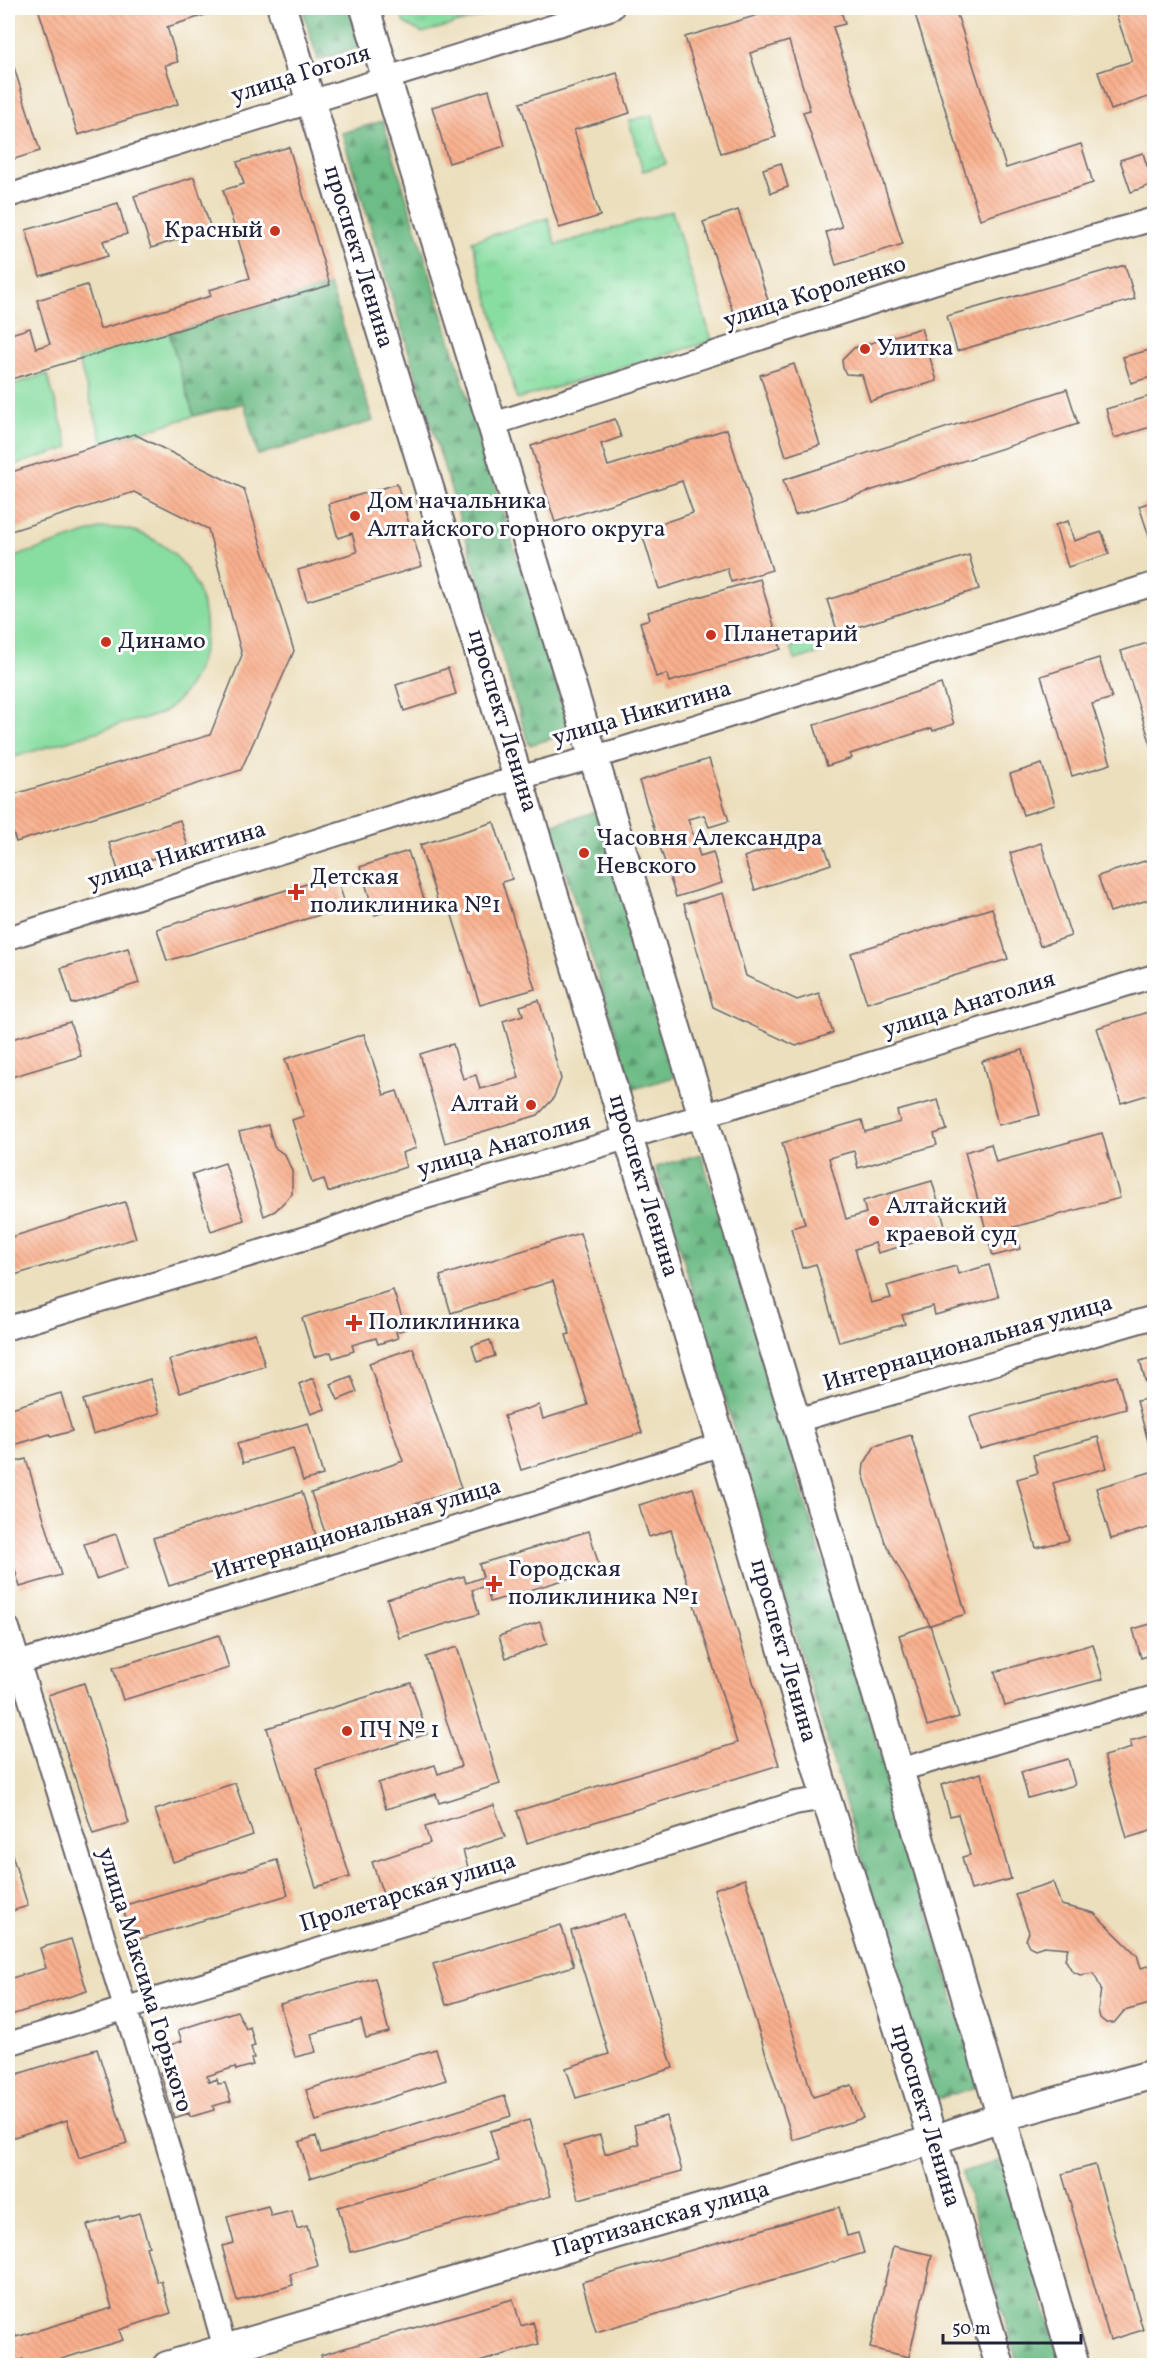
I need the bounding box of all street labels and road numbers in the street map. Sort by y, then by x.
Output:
street label: улица Гоголя [227,36,375,114]
street label: проспект Ленина [314,161,402,353]
street label: улица Короленко [719,247,911,339]
street label: проспект Ленина [458,625,546,817]
street label: улица Никитина [548,672,736,756]
street label: улица Никитина [84,813,270,899]
street label: улица Анатолия [878,963,1060,1047]
street label: проспект Ленина [599,1090,687,1282]
street label: улица Анатолия [413,1105,595,1187]
street label: Интернациональная улица [819,1286,1117,1402]
street label: Интернациональная улица [209,1470,505,1590]
street label: проспект Ленина [741,1555,825,1747]
street label: улица Максима Горького [88,1844,200,2116]
street label: Пролетарская улица [296,1844,520,1942]
street label: проспект Ленина [881,2020,969,2212]
street label: Партизанская улица [548,2173,774,2267]

